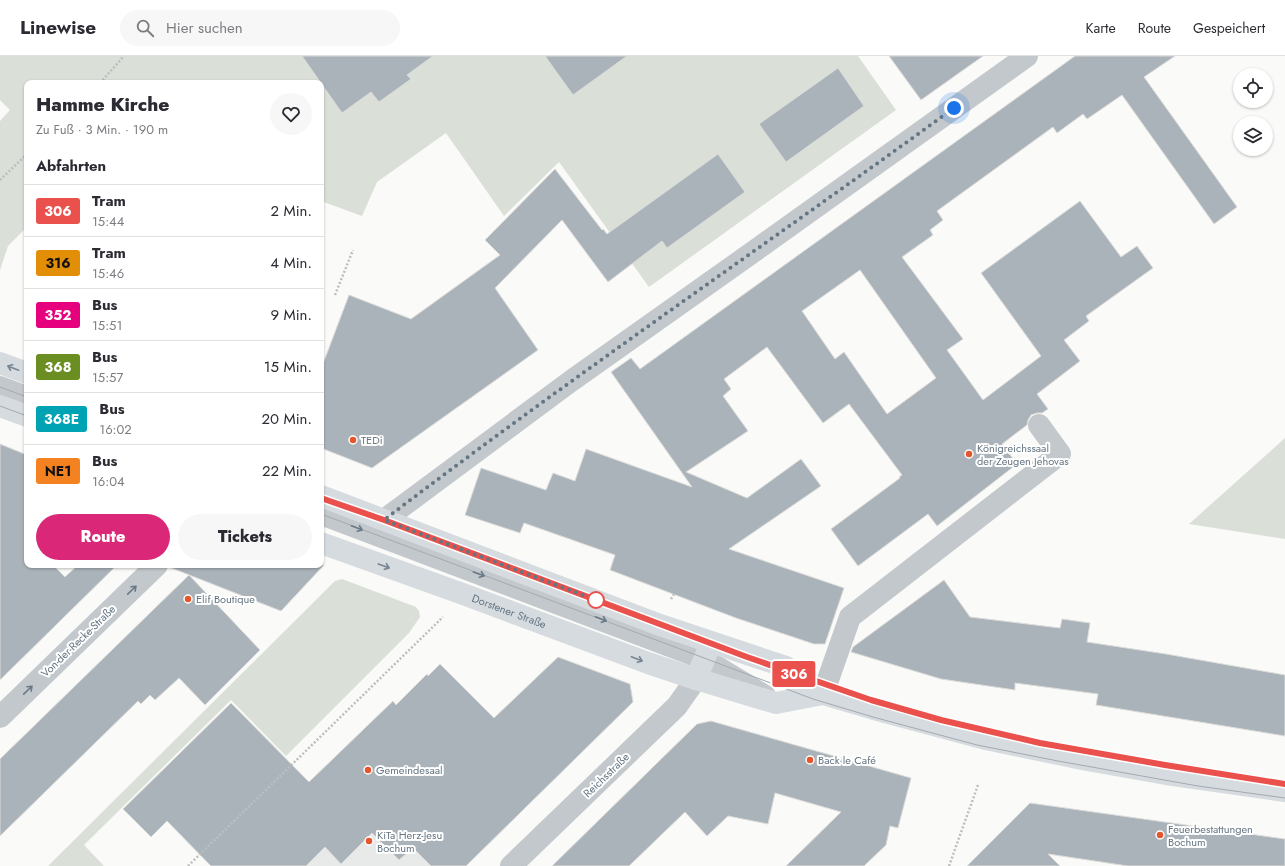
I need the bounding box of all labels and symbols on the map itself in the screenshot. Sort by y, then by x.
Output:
your location [944,98,964,118]
one-way arrow [8,363,20,371]
place label: TEDi [361,432,383,448]
marker: TEDi [348,435,358,445]
place label: Königreichssaal der Zeugen Jehovas [977,440,1069,469]
marker: Königreichssaal der Zeugen Jehovas [964,449,974,459]
one-way arrow [351,525,364,532]
one-way arrow [378,562,390,570]
one-way arrow [473,570,485,578]
one-way arrow [127,585,137,594]
street label: Dorstener Straße [470,590,549,632]
place label: Elif Boutique [196,591,255,607]
unlabelled marker [587,591,605,609]
marker: Elif Boutique [183,594,193,604]
street label: Von-der-Recke-Straße [37,601,119,681]
one-way arrow [594,616,606,624]
one-way arrow [631,656,643,664]
line badge: 306 [771,661,817,687]
one-way arrow [23,685,33,694]
street label: Reichsstraße [580,749,633,801]
place label: Back le Café [818,752,876,768]
marker: Back le Café [805,755,815,765]
place label: Gemeindesaal [376,762,443,778]
marker: Gemeindesaal [363,765,373,775]
place label: Feuerbestattungen Bochum [1168,821,1253,850]
place label: KiTa Herz-Jesu Bochum [377,827,442,856]
marker: Feuerbestattungen Bochum [1155,830,1165,840]
marker: KiTa Herz-Jesu Bochum [364,836,374,846]

